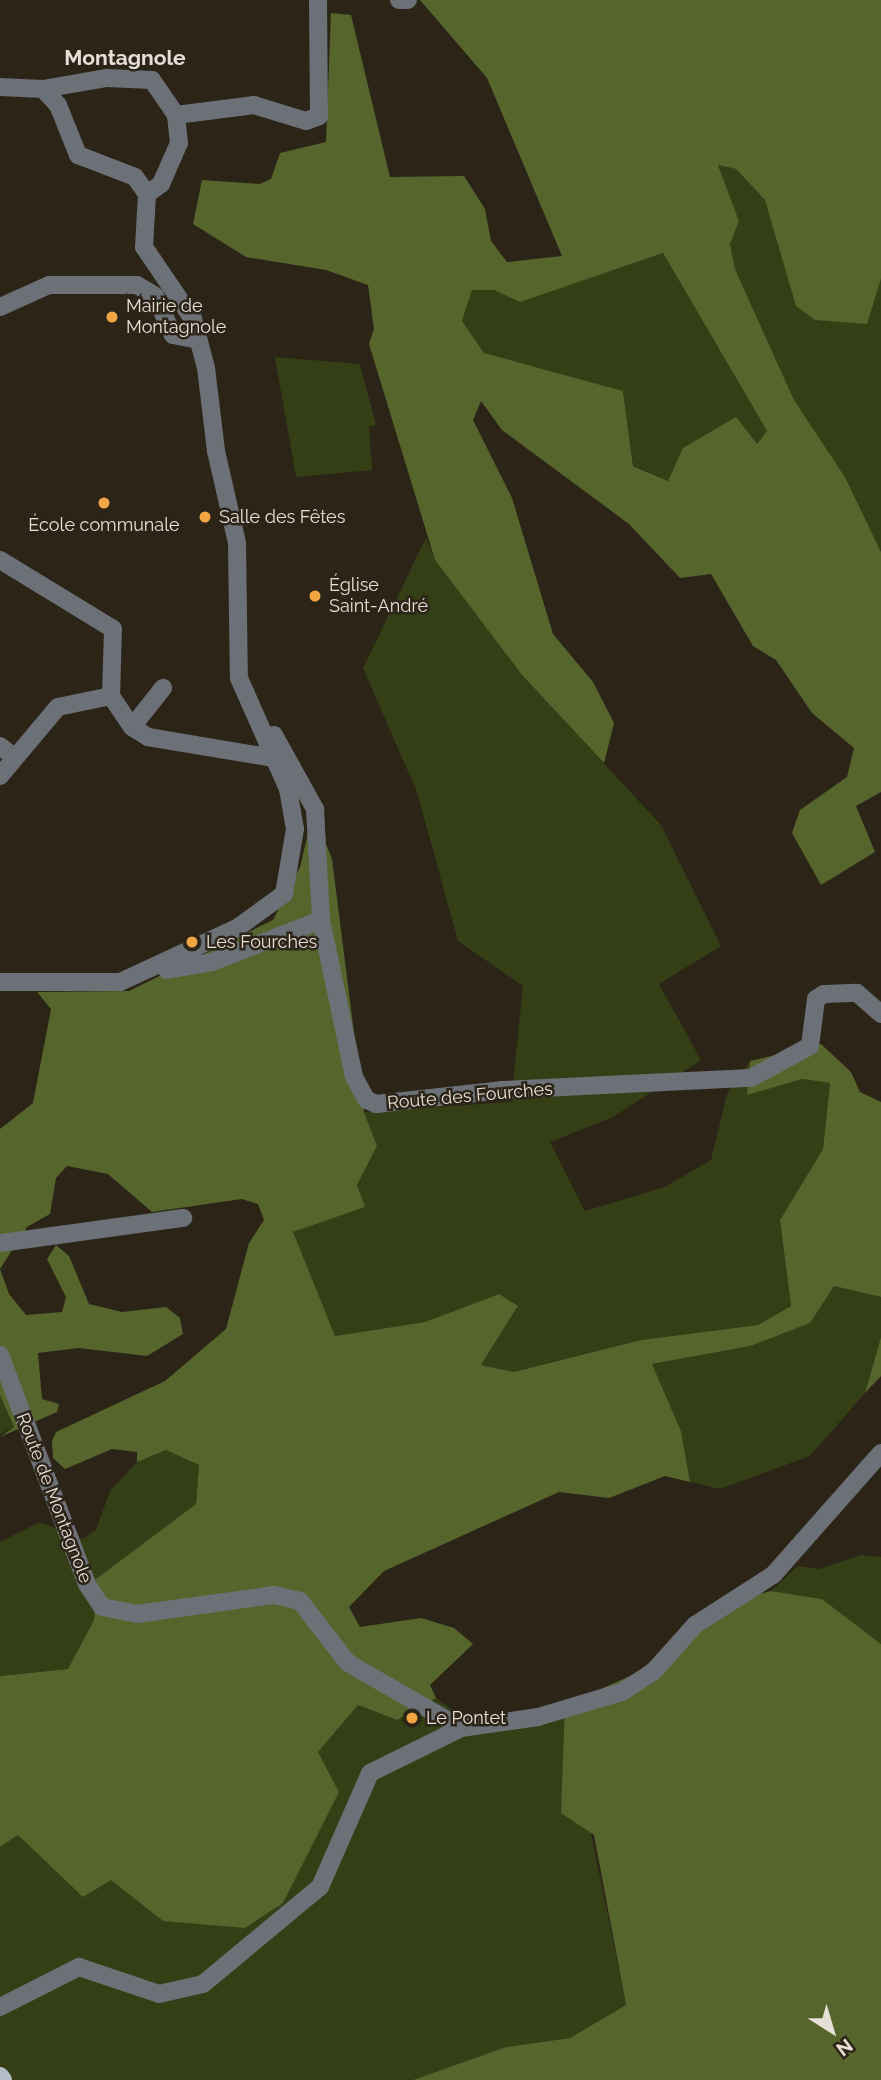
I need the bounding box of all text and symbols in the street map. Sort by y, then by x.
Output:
district label: Montagnole [64,45,186,71]
place label: Mairie de Montagnole [126,296,226,338]
marker: Mairie de Montagnole [104,309,120,325]
marker: École communale [96,495,112,511]
place label: Salle des Fêtes [219,506,345,528]
marker: Salle des Fêtes [197,509,213,525]
place label: École communale [28,514,180,536]
place label: Église Saint-André [329,575,428,618]
marker: Église Saint-André [307,588,323,604]
place label: Les Fourches [206,931,317,953]
marker: Les Fourches [184,934,200,950]
street label: Route des Fourches [386,1078,554,1114]
street label: Route de Montagnole [12,1410,96,1586]
place label: Le Pontet [426,1707,506,1729]
marker: Le Pontet [404,1710,420,1726]
north arrow [797,1996,867,2066]
text: N [832,2035,857,2061]

